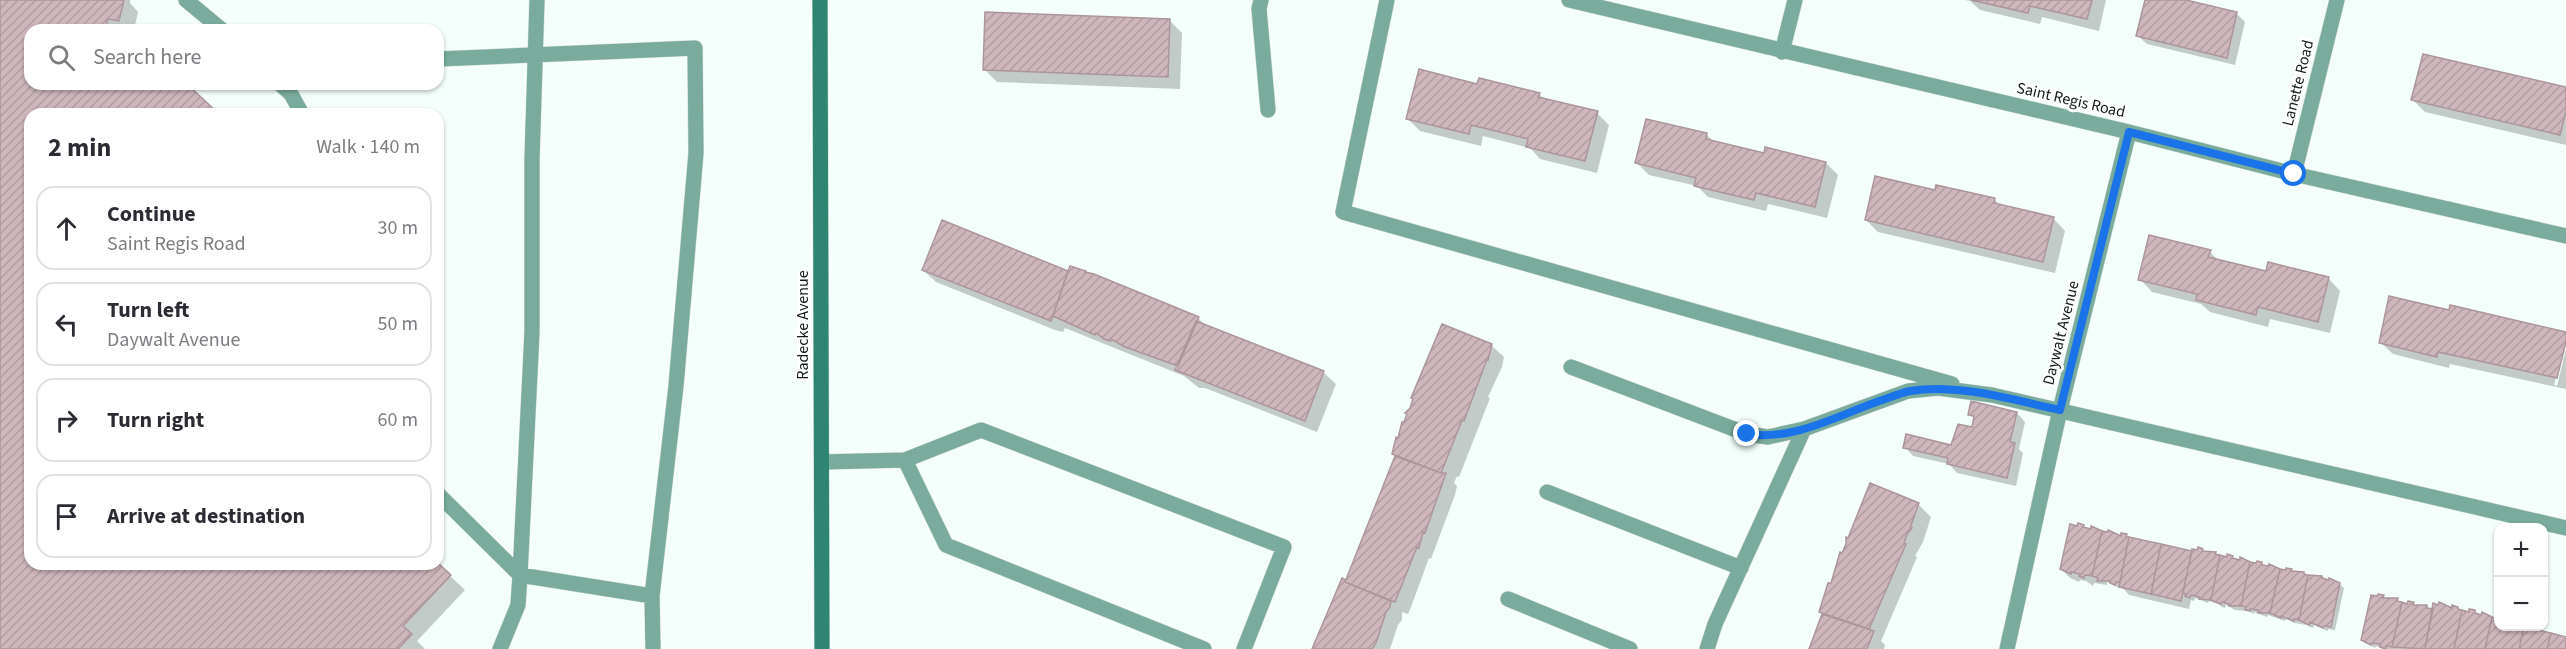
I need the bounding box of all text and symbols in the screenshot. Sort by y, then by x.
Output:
search box [24,24,444,90]
street label: Lanette Road [2277,38,2319,128]
icon: search [45,41,78,74]
text: Search here [93,41,201,73]
street label: Saint Regis Road [2015,77,2127,123]
text: 2 min [48,129,111,166]
text: Walk · 140 m [316,133,420,161]
route start [2280,160,2306,186]
text: Continue [107,198,196,230]
icon: ahead [50,212,83,245]
text: 30 m [378,214,418,242]
text: Saint Regis Road [107,230,246,258]
street label: Radecke Avenue [792,270,814,380]
street label: Daywalt Avenue [2037,278,2085,387]
text: Turn left [107,294,189,326]
icon: left [50,308,83,341]
text: 50 m [378,310,418,338]
text: Daywalt Avenue [107,326,240,354]
icon: right [50,404,83,437]
text: Turn right [107,404,204,436]
text: 60 m [378,406,418,434]
route end [1733,420,1759,446]
icon: arrive [50,500,83,533]
text: Arrive at destination [107,500,305,532]
map controls [2494,523,2548,631]
button: + [2494,523,2548,577]
button: − [2494,577,2548,631]

